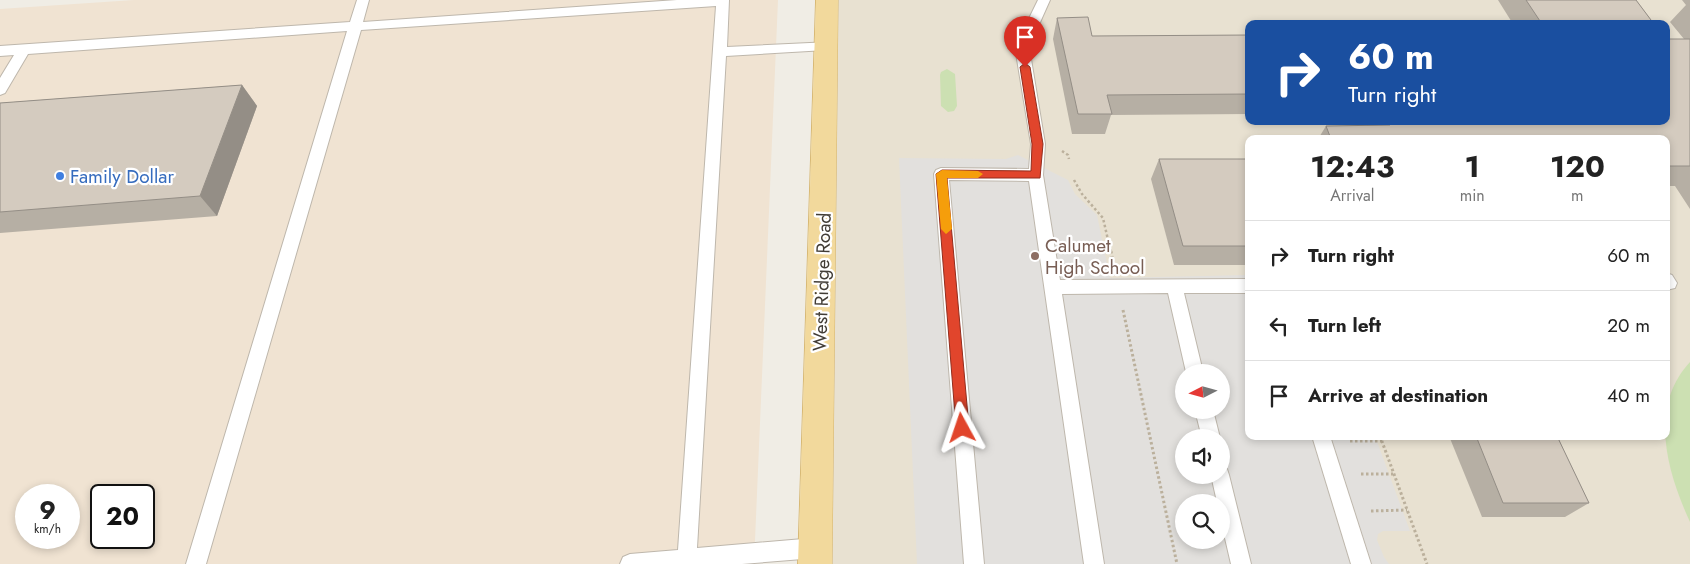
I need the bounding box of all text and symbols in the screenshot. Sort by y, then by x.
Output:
pin [1004,16,1046,67]
icon: arrive [1011,23,1039,51]
text: 60 m [1348,32,1434,82]
icon: right [1265,40,1330,105]
text: Turn right [1348,78,1436,110]
text: 12:43 [1310,145,1394,188]
text: 1 [1465,145,1480,188]
text: 120 [1550,145,1605,188]
place label: Family Dollar [70,163,174,190]
marker: Family Dollar [54,170,66,182]
text: Arrival [1330,184,1374,207]
text: min [1460,184,1485,207]
text: m [1571,184,1584,207]
street label: West Ridge Road [806,212,838,352]
place label: Calumet High School [1045,232,1145,281]
icon: right [1265,242,1293,270]
text: Turn right [1308,242,1394,269]
text: 60 m [1607,242,1650,269]
marker: Calumet High School [1029,250,1041,262]
icon: left [1265,312,1293,340]
text: Turn left [1308,312,1381,339]
text: 20 m [1607,312,1650,339]
north arrow [1175,364,1230,419]
map controls [1175,364,1230,549]
icon: arrive [1265,382,1293,410]
text: Arrive at destination [1308,382,1488,409]
text: 40 m [1607,382,1650,409]
position arrow [935,401,987,453]
button: sound [1175,429,1230,484]
speed limit sign: 20 [90,484,155,549]
text: 9 [39,492,56,528]
button: search [1175,494,1230,549]
text: km/h [34,520,61,538]

